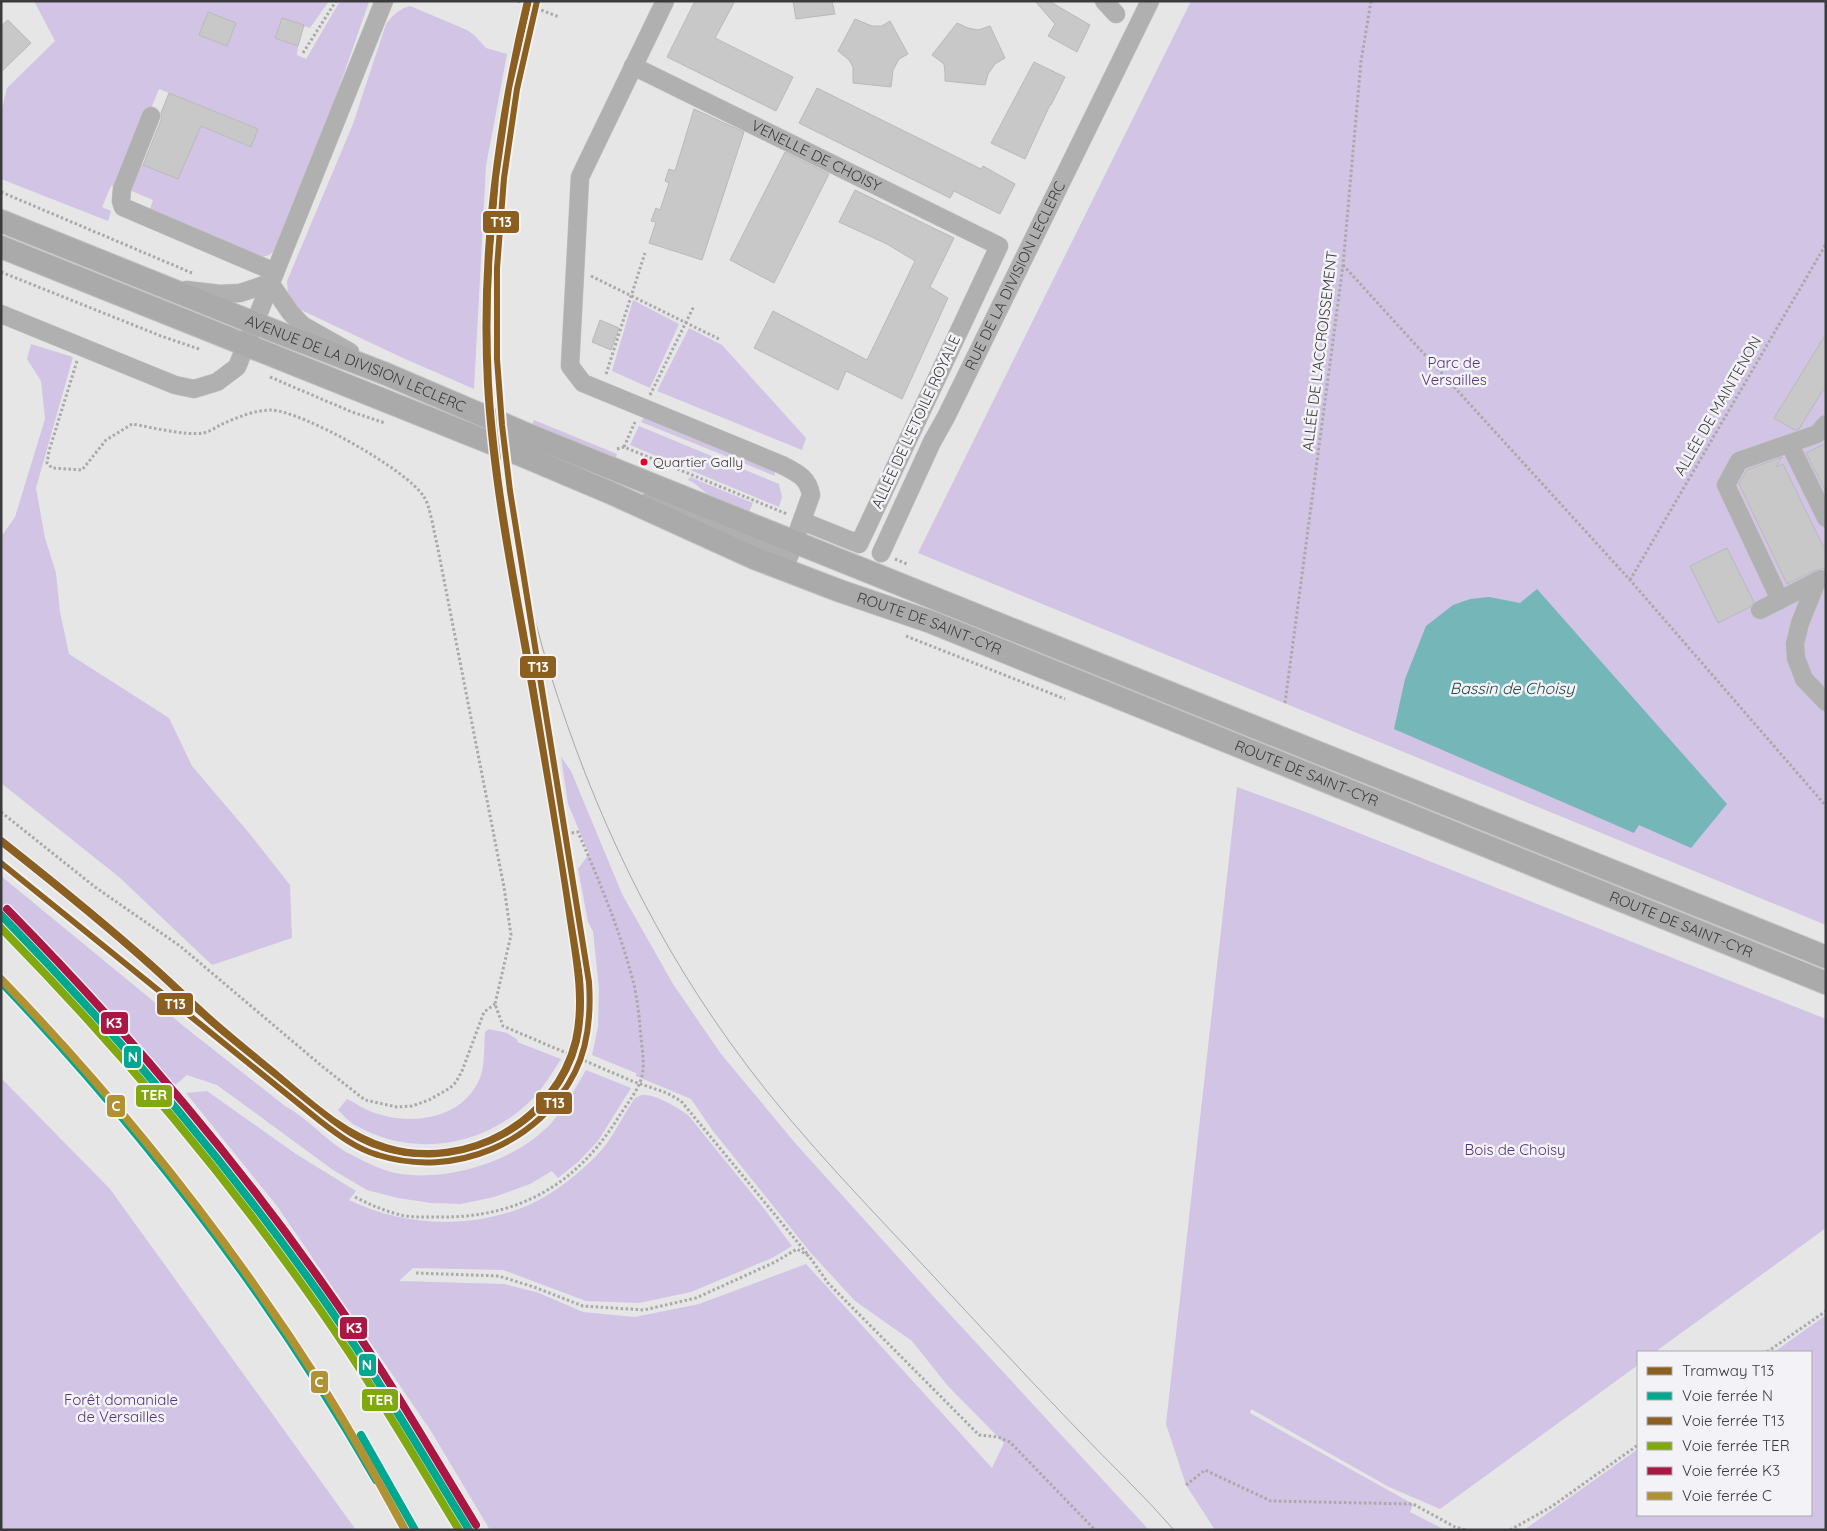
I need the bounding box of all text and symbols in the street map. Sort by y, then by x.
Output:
street label: VENELLE DE CHOISY [748,116,885,196]
street label: RUE DE LA DIVISION LECLERC [960,178,1069,373]
line badge: T13 [482,210,520,234]
text: T13 [490,213,512,231]
street label: ALLÉE DE L'ACCROISSEMENT [1298,250,1341,452]
street label: AVENUE DE LA DIVISION LECLERC [243,310,469,416]
street label: ALLÉE DE L'ETOILE ROYALE [867,332,964,512]
street label: ALLÉE DE MAINTENON [1670,333,1765,479]
park label: Parc de Versailles [1421,353,1487,389]
place label: Quartier Gally [653,453,743,471]
marker: Quartier Gally [639,457,649,467]
street label: ROUTE DE SAINT-CYR [855,587,1005,659]
line badge: T13 [519,655,557,679]
text: T13 [527,658,549,676]
water label: Bassin de Choisy [1450,678,1575,698]
street label: ROUTE DE SAINT-CYR [1232,736,1381,810]
street label: ROUTE DE SAINT-CYR [1607,887,1756,962]
line badge: T13 [156,992,194,1016]
text: T13 [164,995,186,1013]
line badge: K3 [100,1011,129,1035]
text: K3 [106,1014,122,1032]
line badge: N [123,1045,142,1069]
text: N [128,1048,138,1066]
line badge: TER [135,1084,173,1108]
text: TER [141,1086,168,1104]
line badge: T13 [535,1091,573,1115]
line badge: C [106,1094,126,1118]
text: T13 [543,1094,565,1112]
text: C [112,1097,121,1115]
park label: Bois de Choisy [1465,1140,1565,1159]
line badge: K3 [339,1316,368,1340]
text: K3 [346,1319,362,1337]
legend [1637,1351,1812,1516]
line badge: N [358,1353,377,1377]
text: N [362,1356,372,1374]
text: Tramway T13 [1682,1361,1774,1380]
line badge: C [310,1370,329,1394]
text: C [315,1373,324,1391]
text: Voie ferrée N [1682,1386,1773,1405]
line badge: TER [361,1388,399,1412]
park label: Forêt domaniale de Versailles [64,1390,178,1426]
text: TER [367,1391,394,1409]
text: Voie ferrée T13 [1682,1411,1785,1430]
text: Voie ferrée TER [1682,1436,1790,1455]
text: Voie ferrée K3 [1682,1461,1780,1480]
text: Voie ferrée C [1682,1486,1772,1505]

